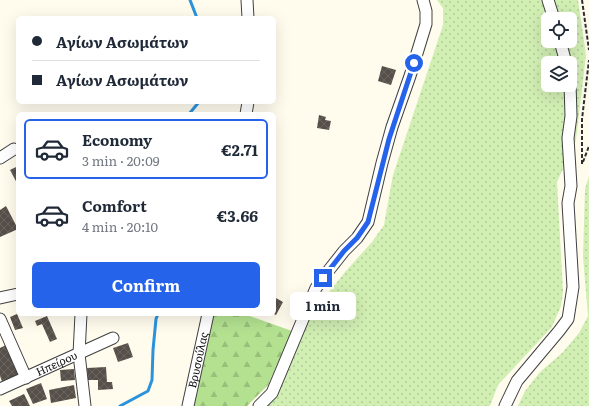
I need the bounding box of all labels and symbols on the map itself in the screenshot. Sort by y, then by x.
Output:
route start [405,54,423,72]
route end [314,269,332,287]
callout: 1 min [290,292,356,320]
street label: Βρυσούλας [183,330,211,389]
street label: Ηπείρου [33,346,79,379]

